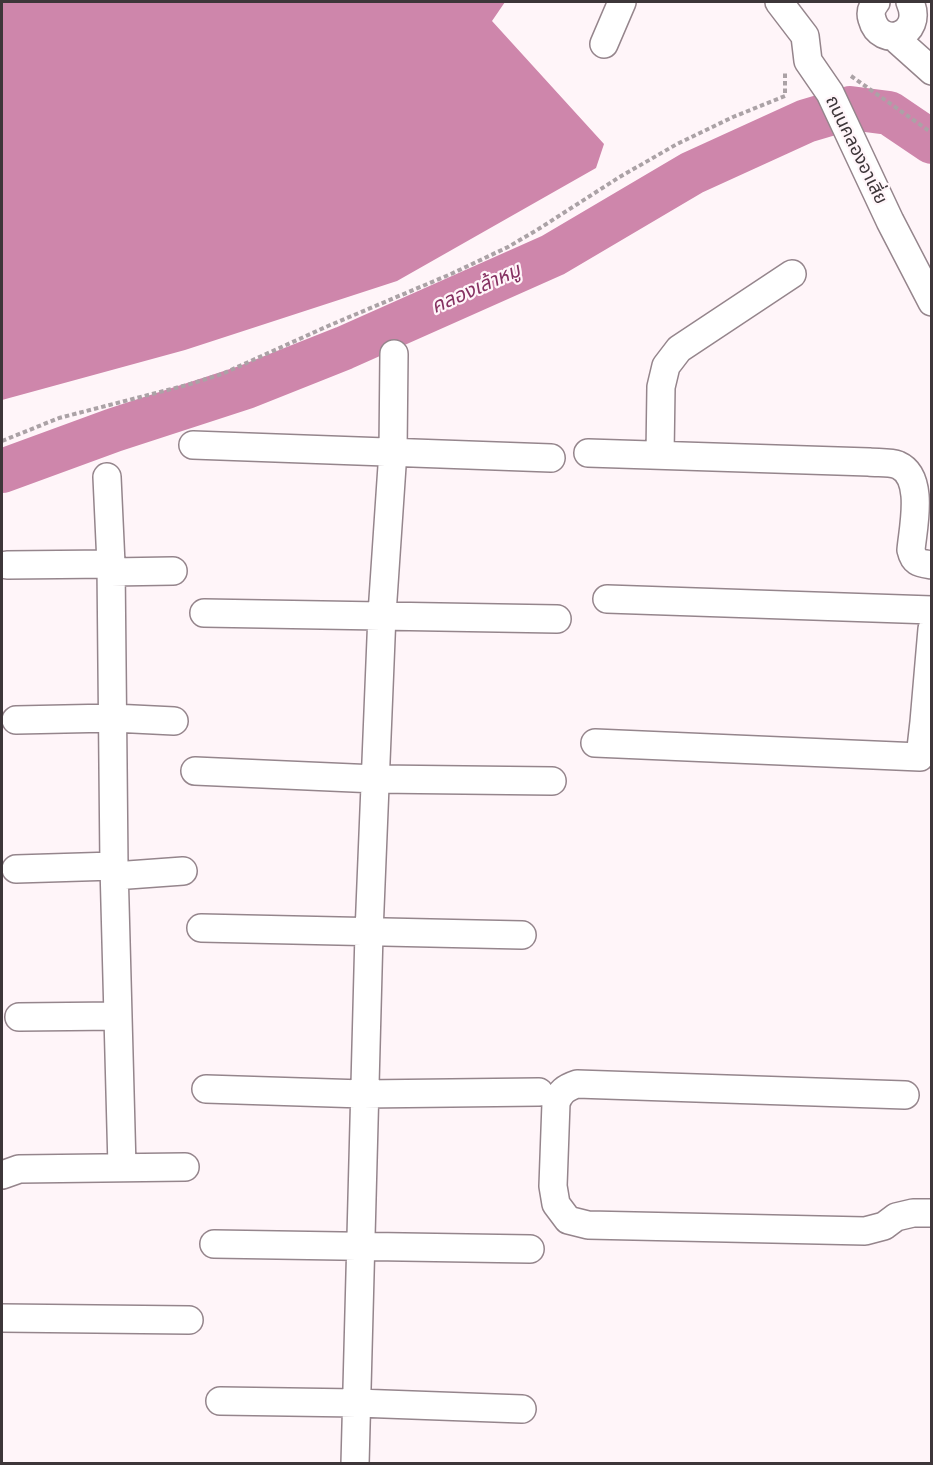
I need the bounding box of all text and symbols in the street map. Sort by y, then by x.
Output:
street label: ถนนคลองอาเสี่ย [820,92,892,208]
water label: คลองเล้าหมู [428,259,524,319]

